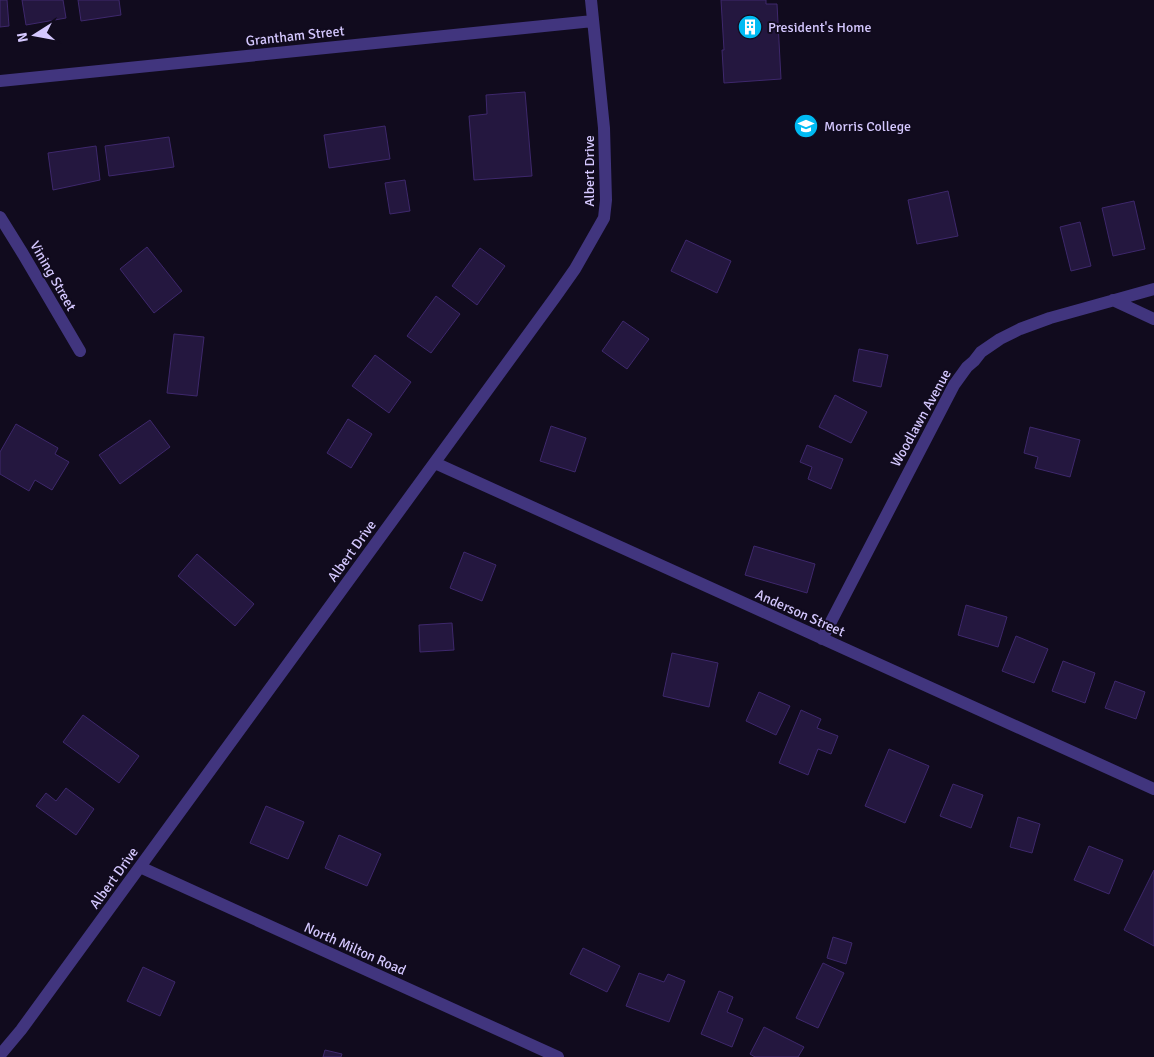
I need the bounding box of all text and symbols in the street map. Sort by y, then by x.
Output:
north arrow [10,10,60,60]
building icon: President's Home [737,14,763,40]
place label: President's Home [768,19,872,36]
street label: Grantham Street [245,22,345,50]
text: N [13,31,32,44]
school or university icon: Morris College [793,113,819,139]
place label: Morris College [824,118,911,135]
street label: Albert Drive [581,135,598,207]
street label: Vining Street [26,238,80,314]
street label: Woodlawn Avenue [887,366,955,470]
street label: Albert Drive [324,517,380,585]
street label: Anderson Street [753,586,848,640]
street label: Albert Drive [86,844,142,912]
street label: North Milton Road [301,919,409,979]

